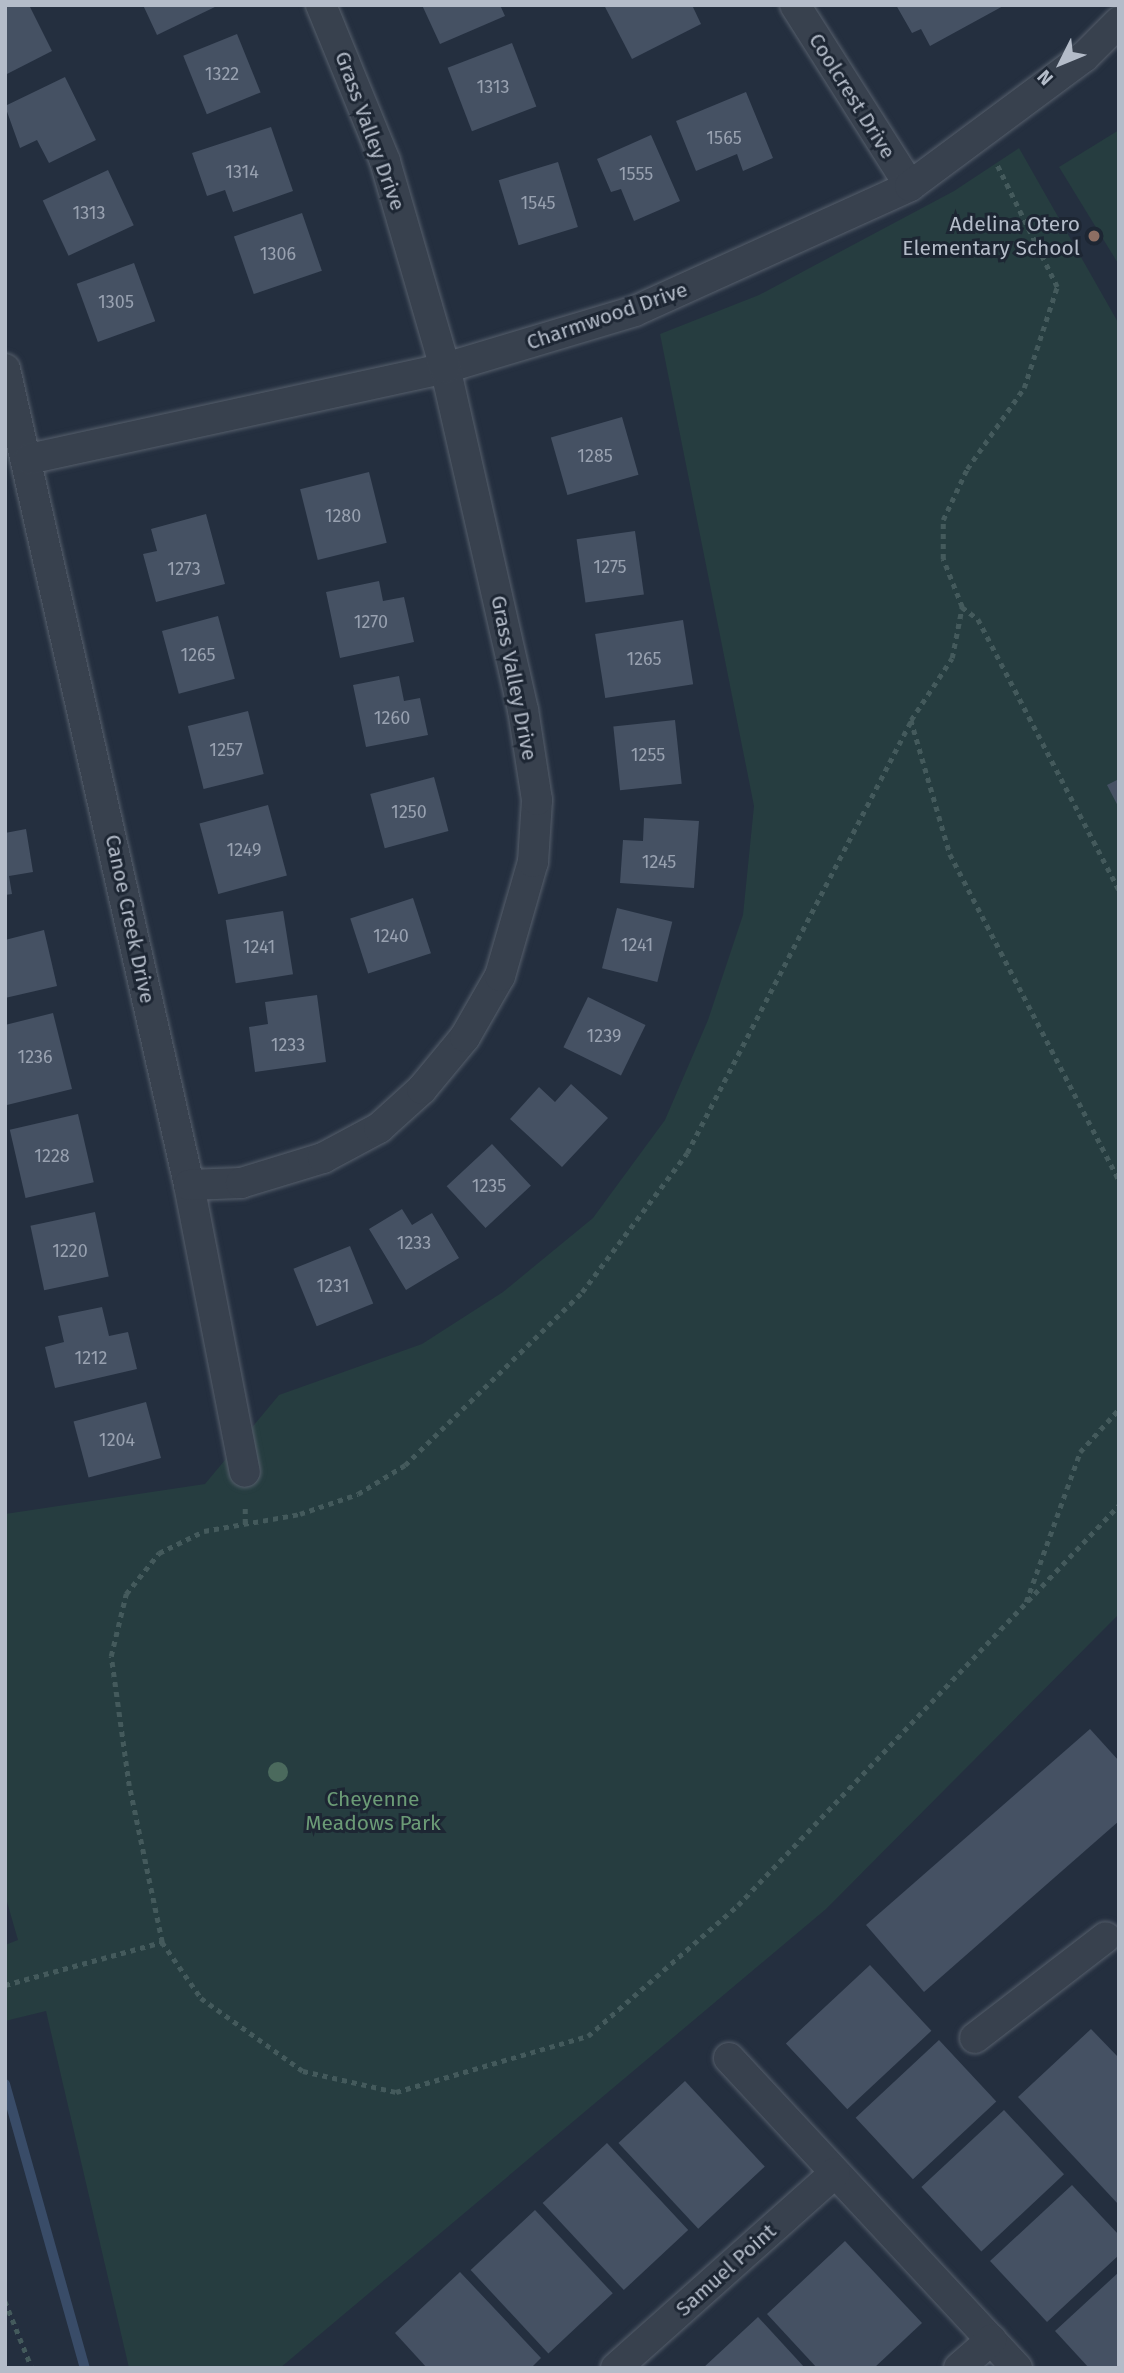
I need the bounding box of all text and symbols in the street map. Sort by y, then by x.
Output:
north arrow [1026,28,1096,98]
street label: Coolcrest Drive [803,29,901,163]
street label: Grass Valley Drive [330,48,410,214]
house number: 1322 [205,63,239,85]
text: N [1033,65,1058,90]
house number: 1313 [476,76,510,98]
house number: 1565 [706,127,742,149]
house number: 1314 [225,161,259,183]
house number: 1555 [619,163,653,185]
house number: 1545 [520,192,556,214]
house number: 1313 [72,202,106,224]
place label: Adelina Otero Elementary School [902,211,1080,261]
marker: Adelina Otero Elementary School [1086,228,1102,244]
house number: 1306 [260,243,296,265]
street label: Charmwood Drive [523,277,691,355]
house number: 1305 [98,291,134,313]
house number: 1285 [577,445,613,467]
house number: 1280 [325,505,361,527]
house number: 1275 [593,556,627,578]
house number: 1273 [167,558,201,580]
street label: Grass Valley Drive [486,593,542,763]
house number: 1270 [354,611,388,633]
house number: 1265 [180,644,216,666]
house number: 1265 [626,648,662,670]
house number: 1260 [374,707,410,729]
house number: 1257 [209,739,243,761]
house number: 1255 [631,744,665,766]
house number: 1250 [391,801,427,823]
street label: Canoe Creek Drive [100,832,160,1006]
house number: 1249 [227,839,261,861]
house number: 1245 [642,851,676,873]
house number: 1240 [373,925,409,947]
house number: 1241 [621,934,653,956]
house number: 1241 [243,936,275,958]
house number: 1239 [587,1025,621,1047]
house number: 1233 [271,1034,305,1056]
house number: 1236 [17,1046,53,1068]
house number: 1228 [34,1145,70,1167]
house number: 1235 [472,1175,506,1197]
house number: 1233 [397,1232,431,1254]
house number: 1220 [52,1240,88,1262]
house number: 1231 [317,1275,349,1297]
house number: 1212 [75,1347,107,1369]
house number: 1204 [99,1429,135,1451]
park label: Cheyenne Meadows Park [305,1786,441,1836]
street label: Samuel Point [671,2219,781,2321]

